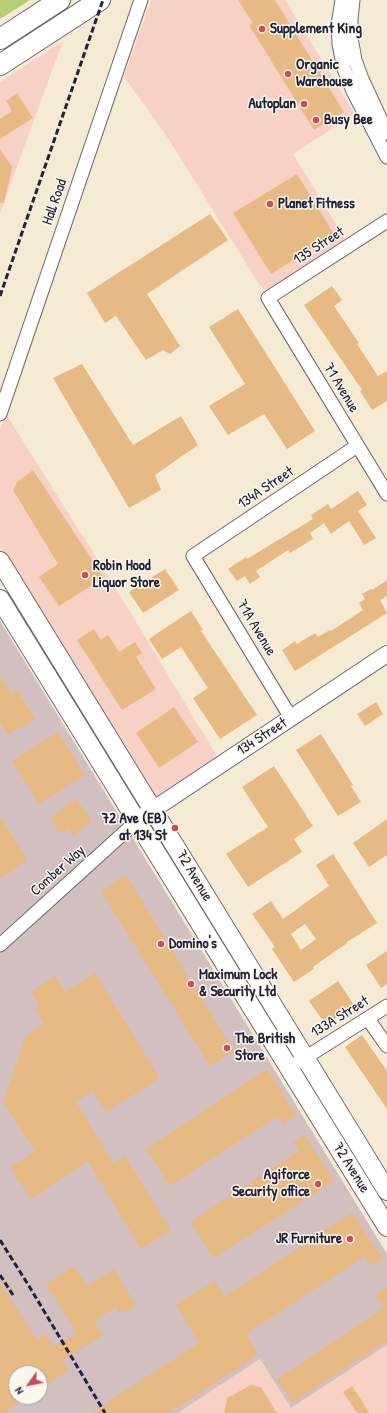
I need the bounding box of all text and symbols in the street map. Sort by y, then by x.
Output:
place label: Supplement King [270,20,362,38]
marker: Supplement King [257,24,267,34]
place label: Organic Warehouse [296,56,353,91]
marker: Organic Warehouse [283,69,293,79]
place label: Autoplan [248,95,296,113]
marker: Autoplan [299,99,309,109]
place label: Busy Bee [324,111,373,129]
marker: Busy Bee [311,115,321,125]
street label: Hall Road [39,177,71,227]
place label: Planet Fitness [278,195,355,213]
marker: Planet Fitness [265,199,275,209]
street label: 135 Street [290,223,348,269]
street label: 71 Avenue [319,360,363,416]
street label: 134A Street [235,463,297,513]
place label: Robin Hood Liquor Store [93,557,160,592]
marker: Robin Hood Liquor Store [80,570,90,580]
street label: 71A Avenue [232,597,280,659]
street label: 134 Street [234,714,290,760]
place label: 72 Ave (EB) at 134 St [102,810,167,845]
marker: 72 Ave (EB) at 134 St [170,823,180,833]
street label: Comber Way [27,842,89,900]
street label: 72 Avenue [172,847,216,905]
place label: Domino's [169,935,217,953]
marker: Domino's [156,939,166,949]
place label: Maximum Lock & Security Ltd [199,966,277,1001]
marker: Maximum Lock & Security Ltd [186,979,196,989]
street label: 133A Street [308,992,372,1042]
place label: The British Store [235,1030,295,1065]
marker: The British Store [222,1043,232,1053]
street label: 72 Avenue [329,1140,373,1196]
place label: Agiforce Security office [232,1166,310,1201]
marker: Agiforce Security office [313,1179,323,1189]
place label: JR Furniture [276,1230,342,1248]
marker: JR Furniture [345,1234,355,1244]
north arrow [8,1365,48,1405]
text: N [11,1385,26,1397]

